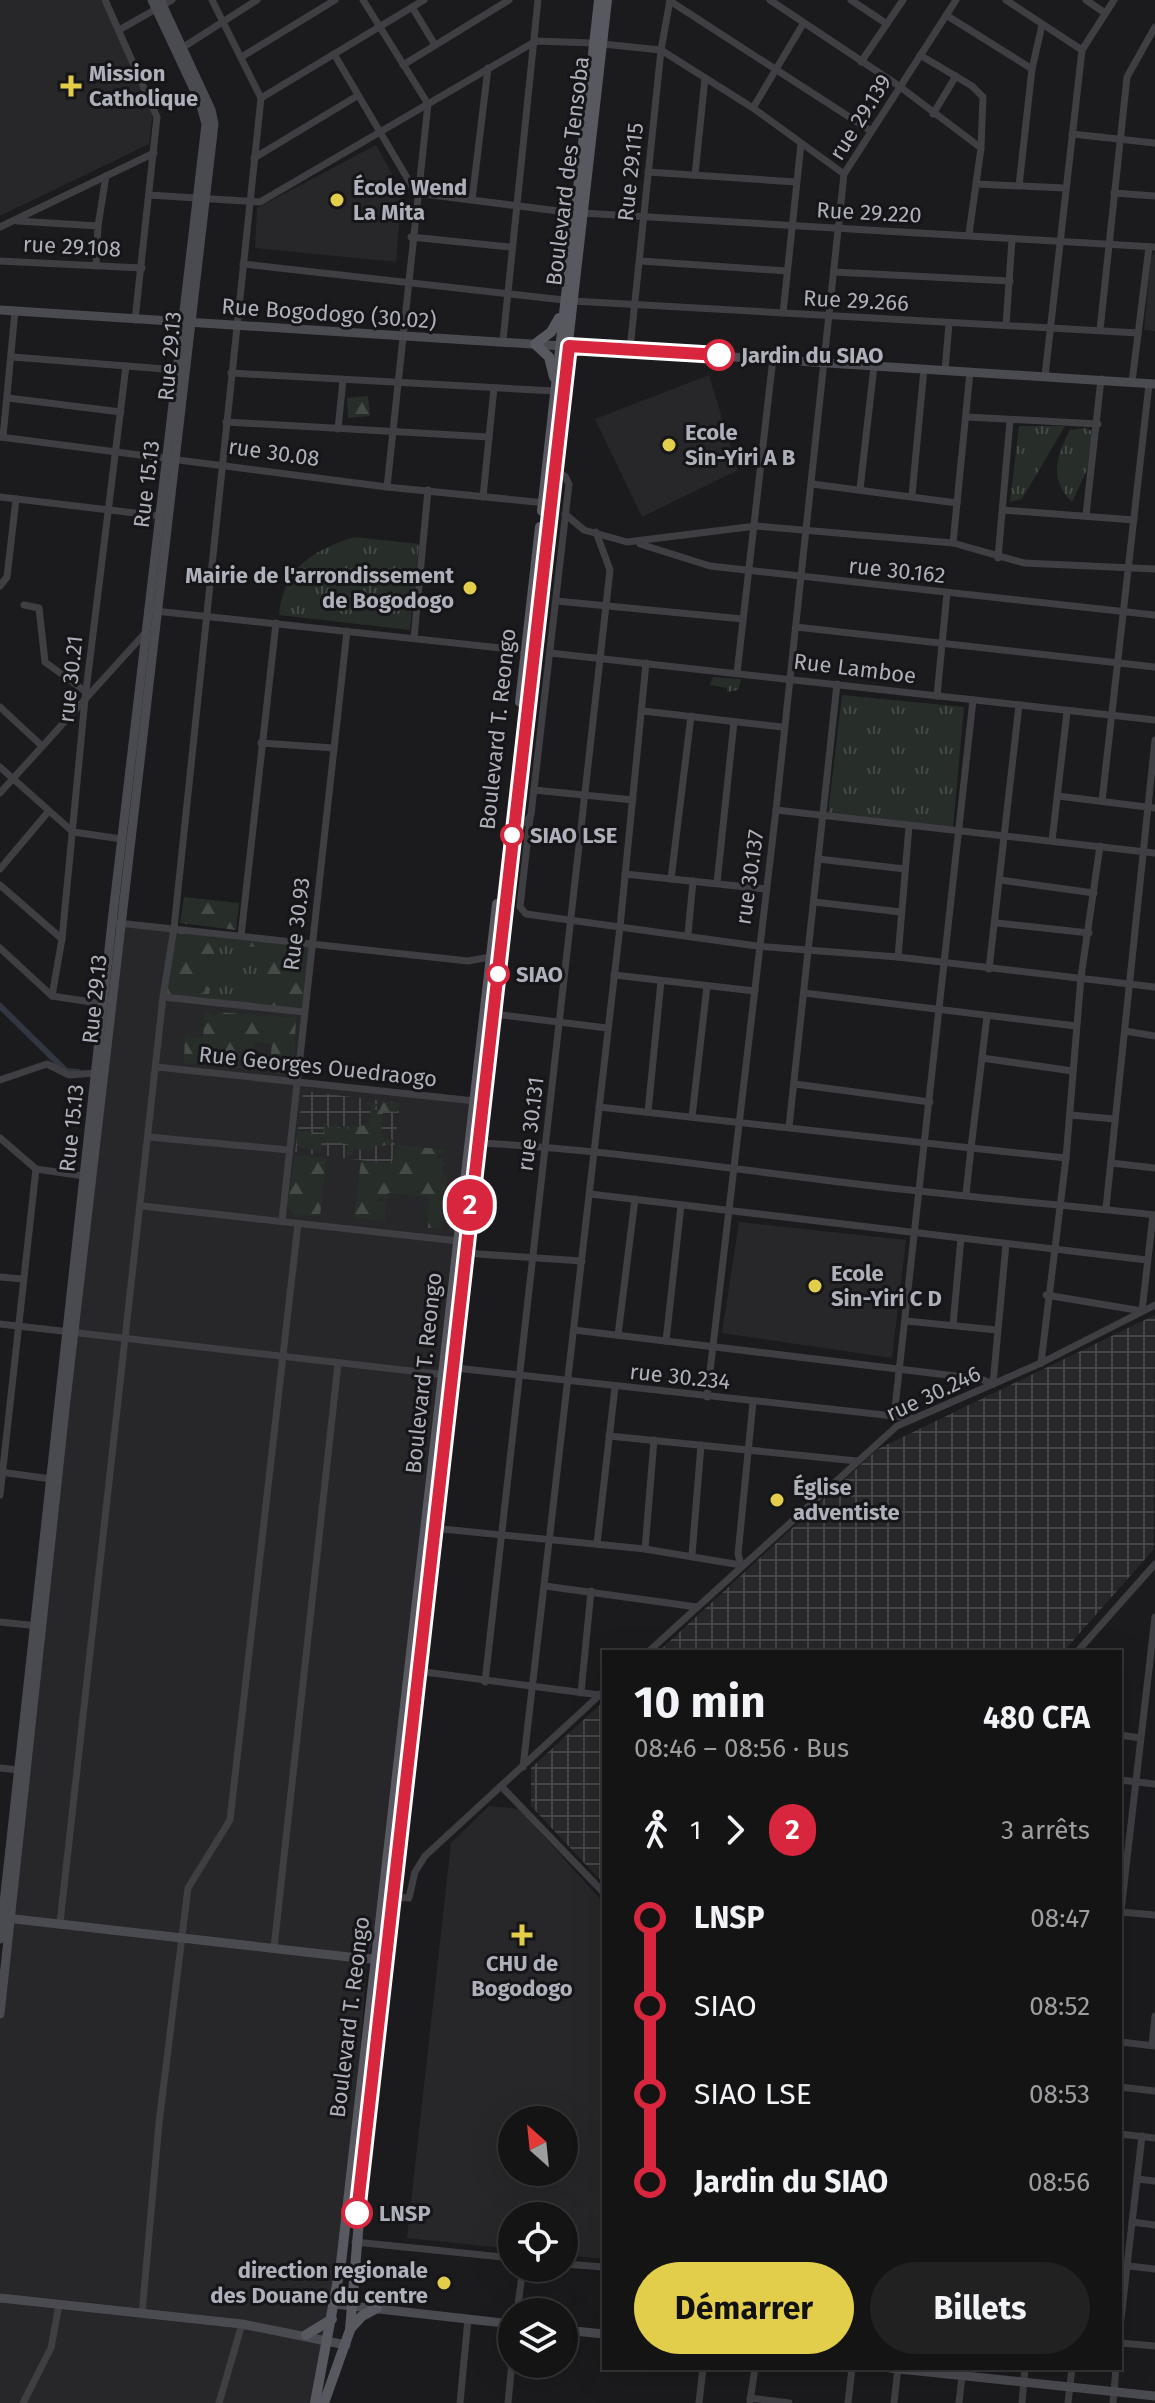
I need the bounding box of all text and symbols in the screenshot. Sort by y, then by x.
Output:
street label: Boulevard des Tensoba [540,55,595,287]
place label: Mission Catholique [89,60,198,112]
street label: rue 29.139 [823,69,897,165]
marker: Mission Catholique [60,75,82,97]
street label: Rue 29.115 [612,121,649,223]
place label: École Wend La Mita [353,174,467,226]
marker: École Wend La Mita [328,191,346,209]
street label: Rue 29.220 [816,196,922,229]
street label: rue 29.108 [22,230,122,263]
street label: Rue 29.266 [802,284,909,317]
street label: Rue Bogodogo (30.02) [221,293,437,334]
street label: Rue 29.13 [152,310,187,402]
marker: Jardin du SIAO [704,340,734,370]
place label: Jardin du SIAO [740,342,884,369]
place label: Ecole Sin-Yiri A B [685,419,795,471]
street label: rue 30.08 [227,433,321,472]
marker: Ecole Sin-Yiri A B [660,436,678,454]
street label: Rue 15.13 [128,439,165,529]
street label: rue 30.162 [847,552,947,589]
place label: Mairie de l'arrondissement de Bogodogo [185,562,454,614]
marker: Mairie de l'arrondissement de Bogodogo [461,579,479,597]
street label: Boulevard T. Reongo [473,627,521,831]
street label: rue 30.21 [52,634,88,724]
street label: Rue Lamboe [792,648,918,689]
place label: SIAO LSE [530,822,617,849]
marker: SIAO LSE [501,824,523,846]
street label: rue 30.137 [729,828,770,926]
street label: Rue 30.93 [277,876,316,972]
street label: Rue 29.13 [76,953,113,1045]
place label: SIAO [516,961,563,988]
marker: SIAO [487,963,509,985]
street label: Rue Georges Ouedraogo [197,1041,439,1092]
street label: rue 30.131 [511,1075,550,1173]
street label: Rue 15.13 [53,1083,90,1173]
line badge: 2 [444,1179,496,1231]
text: 2 [463,1188,477,1221]
place label: Ecole Sin-Yiri C D [831,1260,942,1312]
street label: Boulevard T. Reongo [399,1271,447,1475]
marker: Ecole Sin-Yiri C D [806,1277,824,1295]
street label: rue 30.234 [628,1358,732,1395]
street label: rue 30.246 [882,1360,985,1427]
place label: Église adventiste [793,1474,900,1526]
marker: Église adventiste [768,1491,786,1509]
text: 10 min [634,1676,766,1729]
text: 480 CFA [983,1700,1090,1736]
text: 08:46 – 08:56 · Bus [634,1733,849,1764]
icon: walk [634,1808,678,1852]
icon: forward [713,1808,757,1852]
text: 2 [785,1813,800,1846]
text: 1 [690,1815,701,1846]
text: 3 arrêts [1001,1815,1090,1846]
text: LNSP [694,1900,764,1936]
text: 08:47 [1030,1903,1090,1934]
street label: Boulevard T. Reongo [324,1915,375,2119]
marker: CHU de Bogodogo [511,1924,533,1946]
place label: CHU de Bogodogo [471,1950,573,2002]
text: SIAO [694,1988,757,2024]
text: 08:52 [1029,1991,1090,2022]
text: SIAO LSE [694,2076,812,2112]
text: 08:53 [1029,2079,1090,2110]
north arrow [498,2106,578,2186]
map controls [498,2106,578,2378]
text: Jardin du SIAO [694,2164,888,2200]
text: 08:56 [1028,2167,1090,2198]
marker: LNSP [342,2198,372,2228]
place label: LNSP [379,2200,431,2227]
button: locate [498,2202,578,2282]
place label: direction regionale des Douane du centre [210,2257,428,2309]
button: Démarrer [634,2262,854,2354]
button: Billets [870,2262,1090,2354]
marker: direction regionale des Douane du centre [435,2274,453,2292]
button: layers [498,2298,578,2378]

